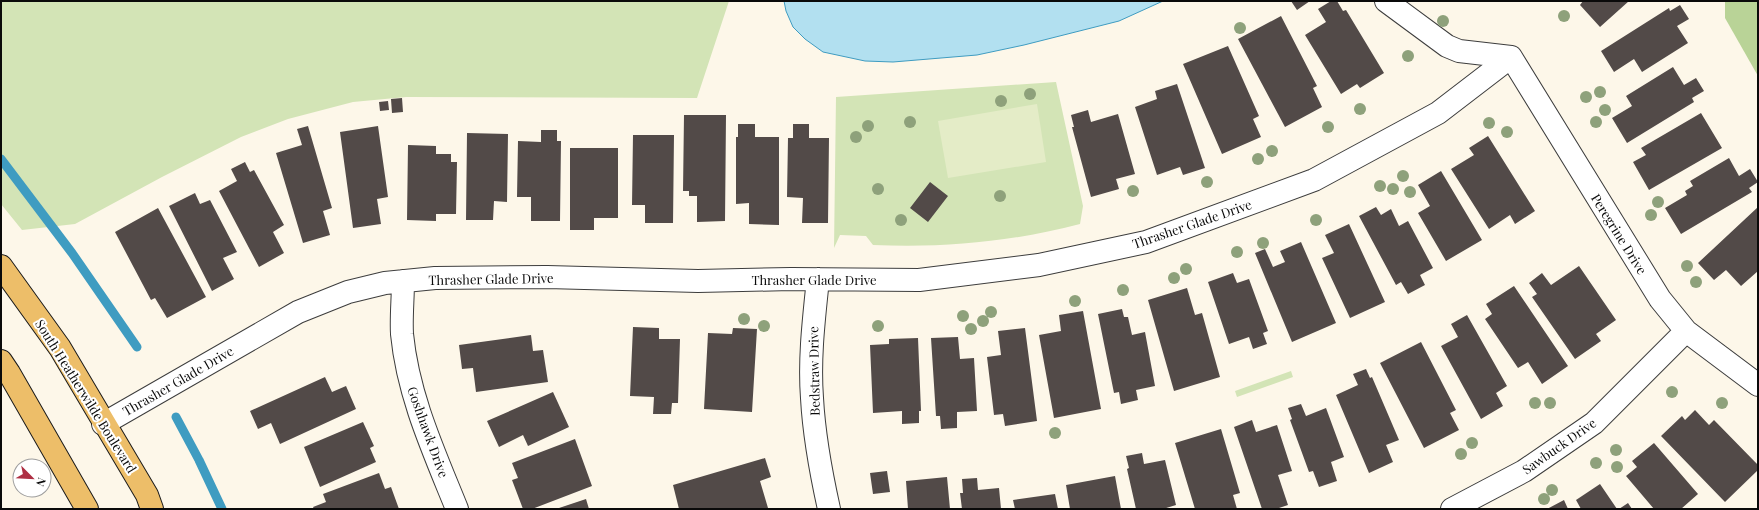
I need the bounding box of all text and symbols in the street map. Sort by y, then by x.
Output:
street label: Peregrine Drive [1588,190,1651,278]
street label: Thrasher Glade Drive [1130,195,1254,252]
street label: Thrasher Glade Drive [428,269,554,288]
street label: Thrasher Glade Drive [751,271,877,288]
street label: South Heatherwilde Boulevard [32,316,141,476]
street label: Bedstraw Drive [804,326,823,416]
street label: Thrasher Glade Drive [119,342,237,419]
street label: Goshhawk Drive [404,384,453,480]
street label: Sawbuck Drive [1518,414,1599,477]
north arrow [12,458,52,498]
text: N [33,476,50,489]

